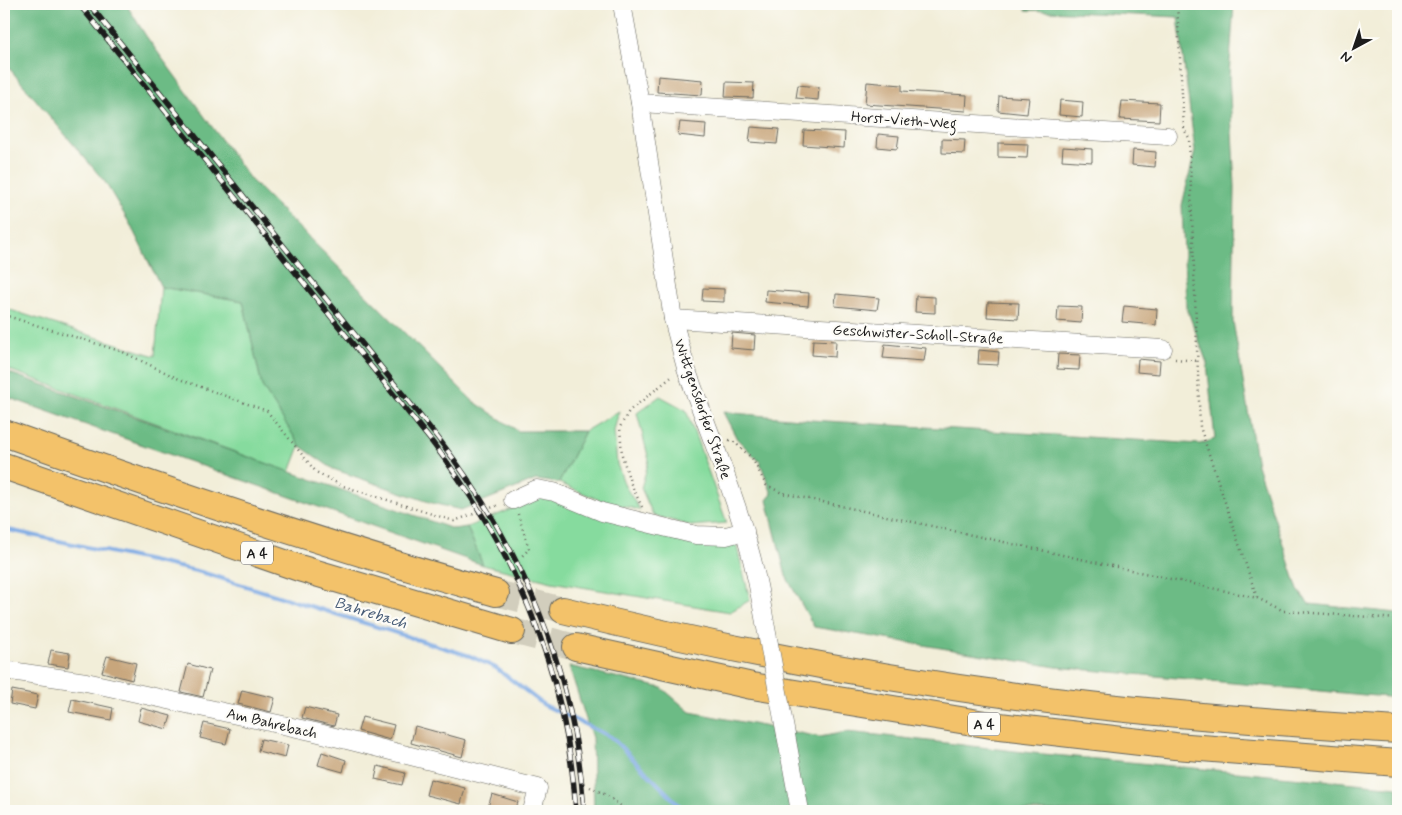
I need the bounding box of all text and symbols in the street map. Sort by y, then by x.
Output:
north arrow [1330,22,1380,72]
text: N [1337,47,1356,67]
street label: Horst-Vieth-Weg [850,107,958,136]
street label: Geschwister-Scholl-Straße [832,321,1004,349]
street label: Wittgensdorfer Straße [669,337,735,482]
road number: A 4 [241,542,273,564]
water label: Bahrebach [332,592,410,634]
street label: Am Bahrebach [224,704,320,744]
road number: A 4 [968,712,1000,736]

